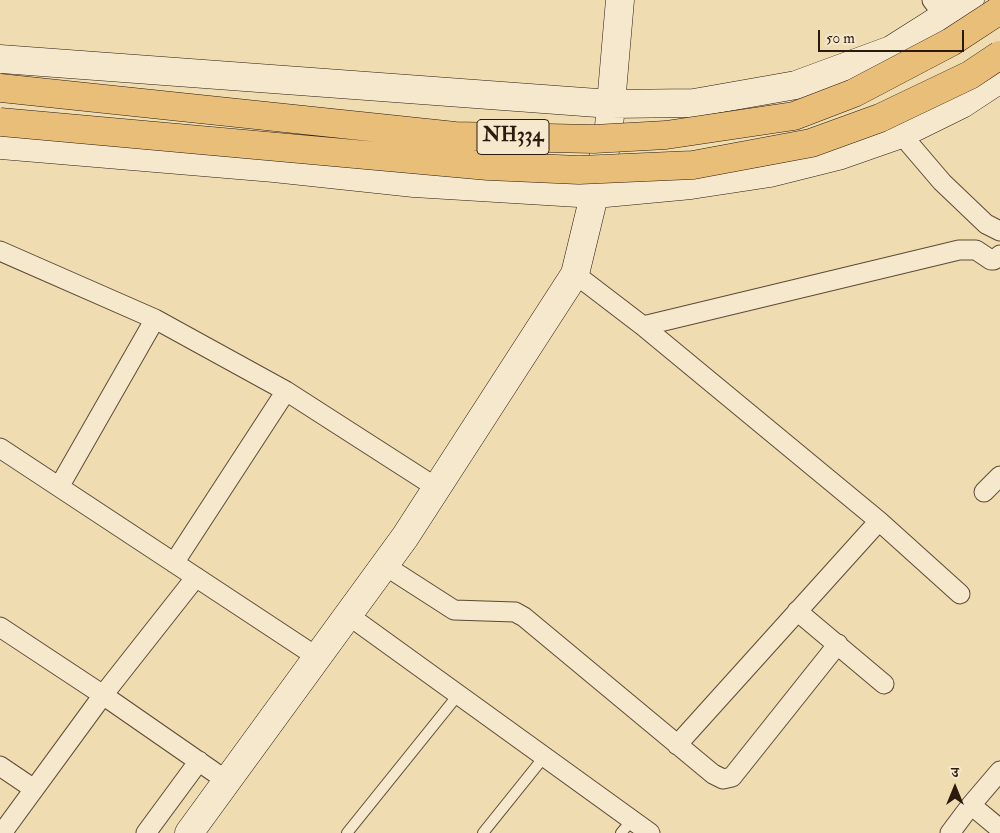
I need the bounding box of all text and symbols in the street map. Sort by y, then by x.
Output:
scale bar [820,20,966,52]
text: 50 m [826,29,855,48]
road number: NH334 [477,120,549,154]
north arrow [930,763,980,813]
text: उ [951,764,959,781]

